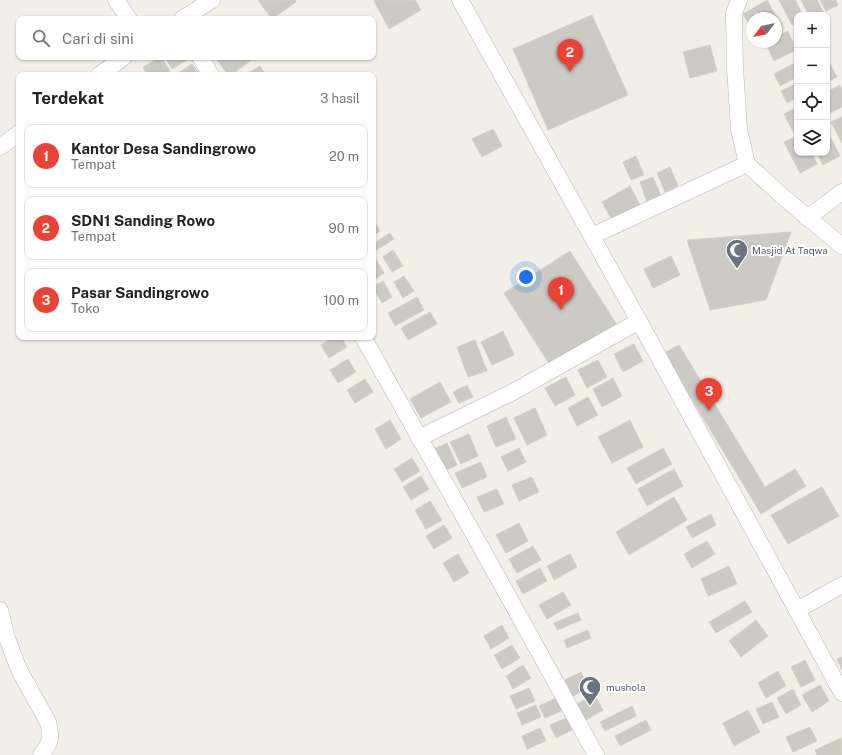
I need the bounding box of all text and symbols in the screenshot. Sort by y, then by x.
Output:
north arrow [746,12,782,48]
map controls [794,12,830,156]
button: + [794,12,830,48]
search box [16,16,376,60]
icon: search [30,27,52,49]
text: Cari di sini [62,30,134,47]
pin: 2 [557,39,583,72]
button: − [794,48,830,84]
button: locate [794,84,830,120]
text: Terdekat [32,88,104,108]
text: 3 hasil [320,91,360,106]
button: layers [794,120,830,156]
text: Kantor Desa Sandingrowo [71,140,256,157]
text: 1 [43,149,49,164]
text: 20 m [329,149,359,164]
text: Tempat [71,157,116,172]
text: SDN1 Sanding Rowo [71,212,215,229]
text: 2 [42,221,50,236]
text: 90 m [329,221,359,236]
text: Tempat [71,229,116,244]
mosque icon: Masjid At Taqwa [724,237,750,270]
place label: Masjid At Taqwa [752,244,828,256]
your location [516,267,536,287]
pin: 1 [548,277,574,310]
text: Pasar Sandingrowo [71,284,209,301]
text: 3 [42,293,50,308]
text: 100 m [323,293,359,308]
text: Toko [71,301,100,316]
pin: 3 [696,378,722,411]
mosque icon: mushola [577,674,603,707]
place label: mushola [606,681,645,693]

